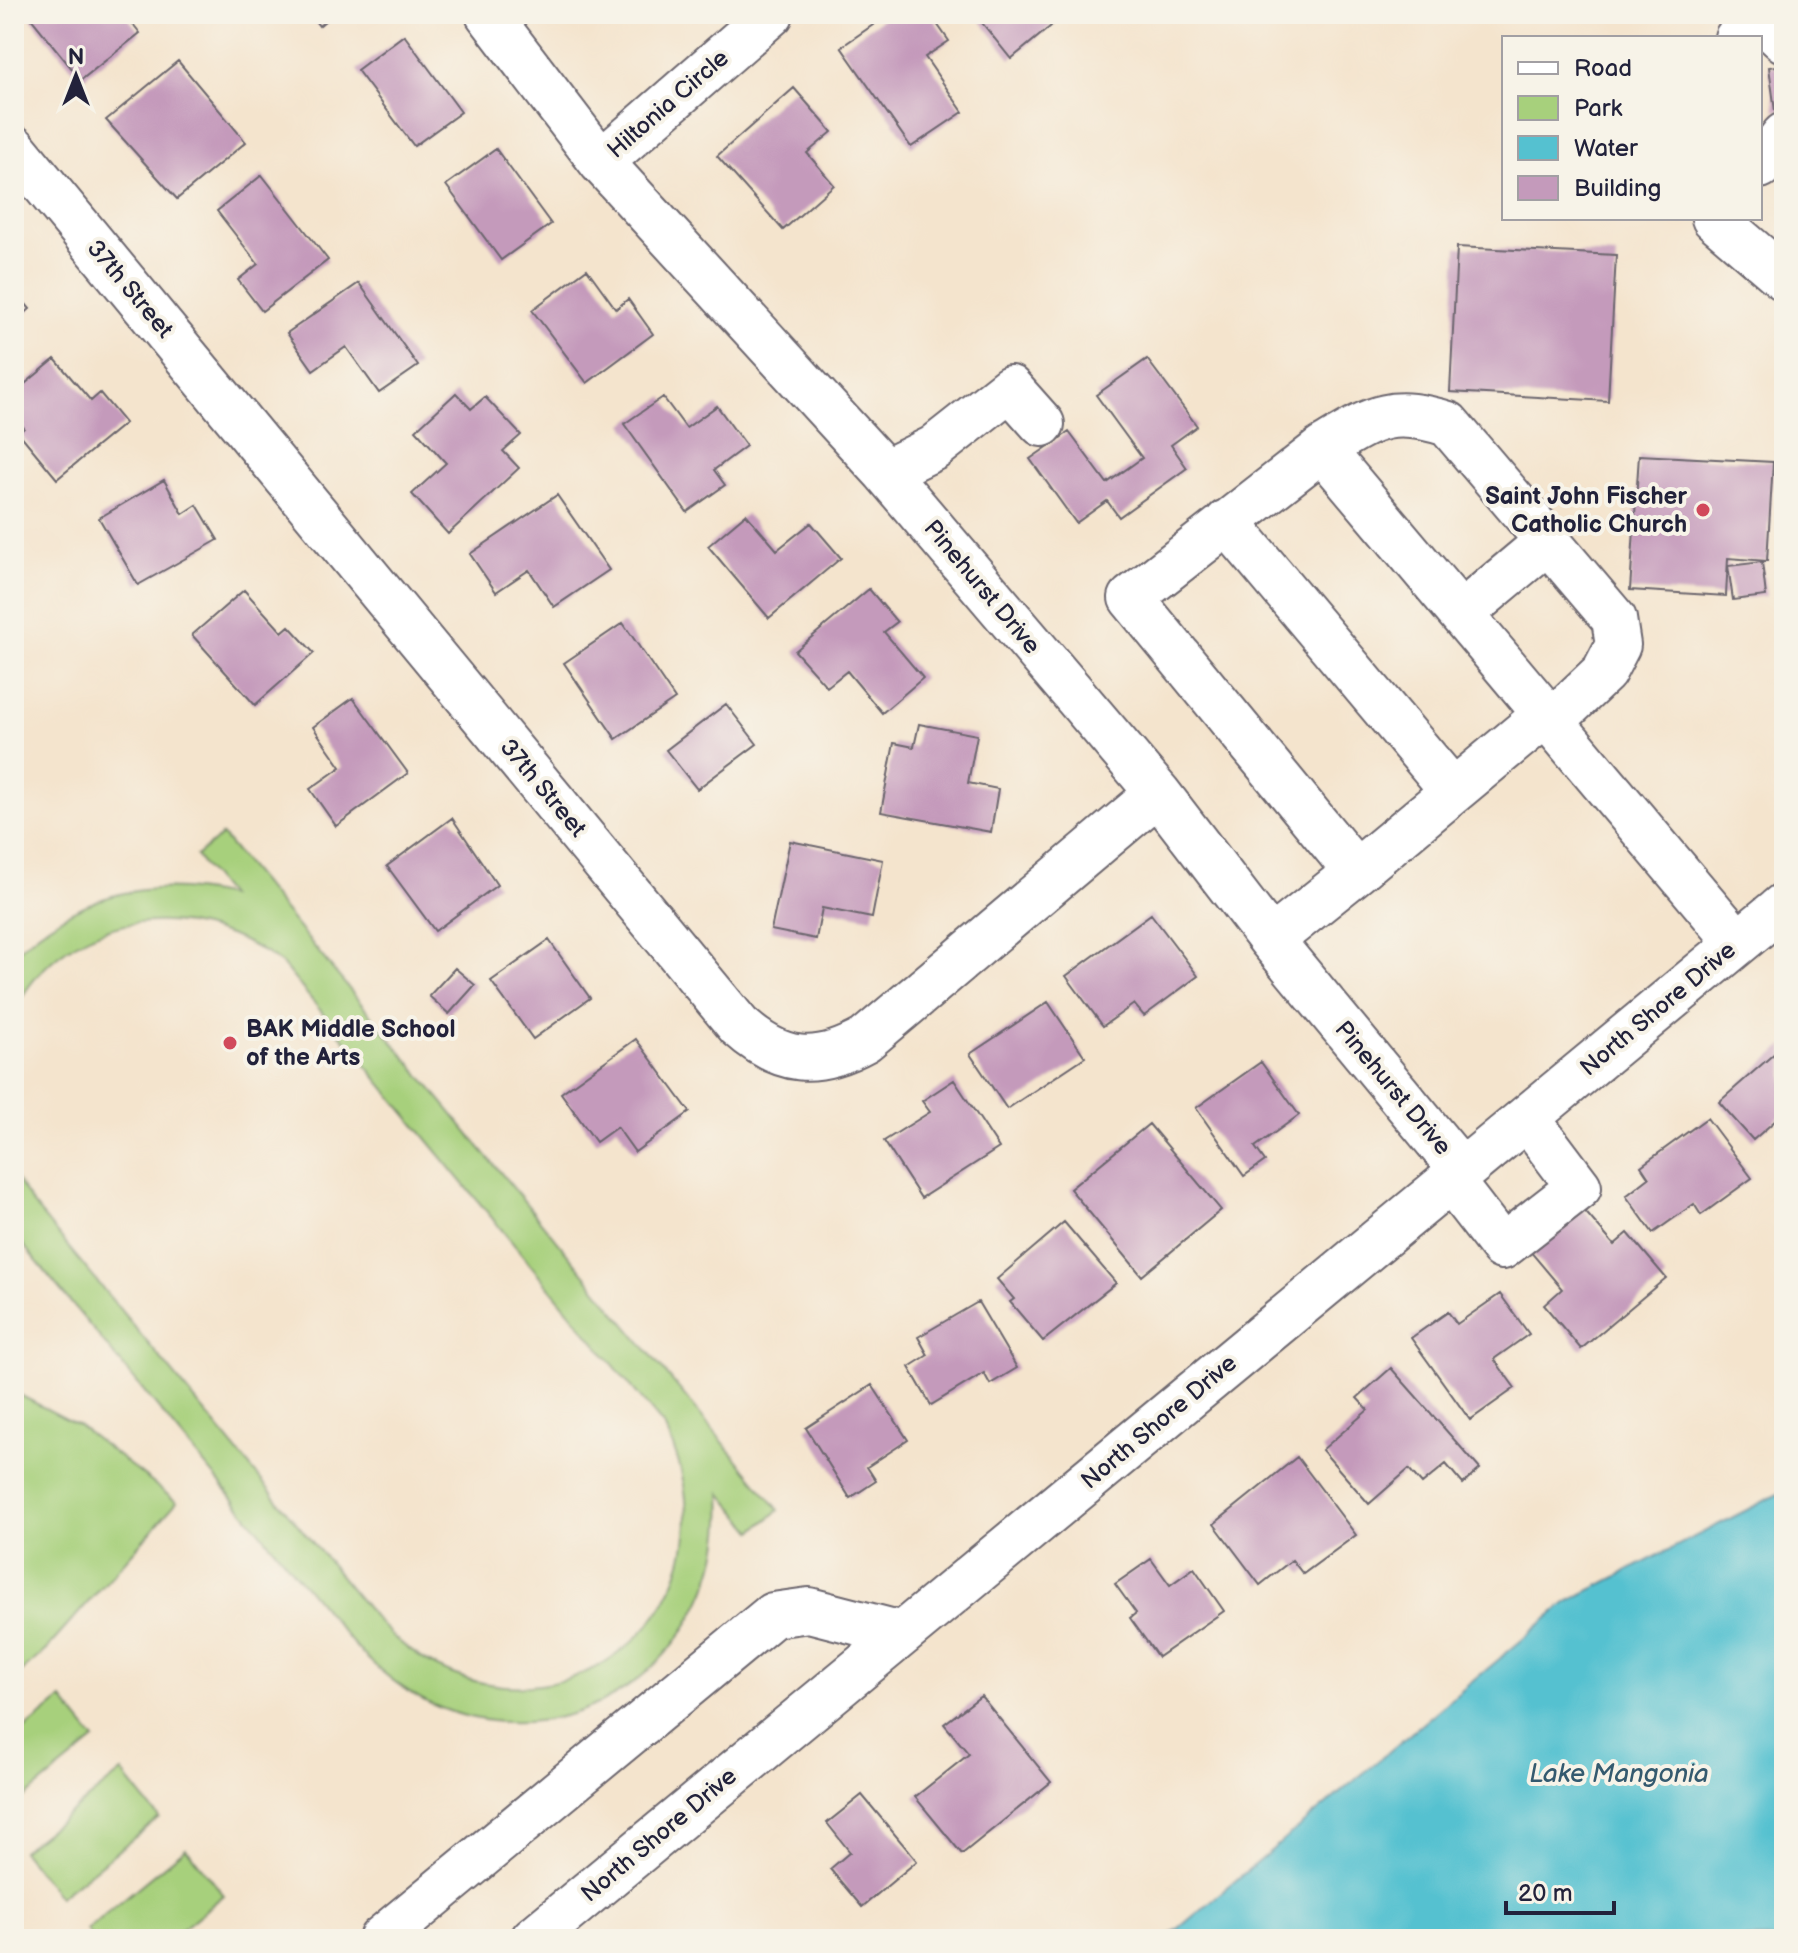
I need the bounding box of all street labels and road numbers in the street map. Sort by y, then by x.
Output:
street label: Hiltonia Circle [601,44,735,164]
street label: 37th Street [81,234,180,344]
street label: Pinehurst Drive [918,514,1046,660]
street label: 37th Street [494,733,593,843]
street label: North Shore Drive [1574,936,1742,1082]
street label: Pinehurst Drive [1329,1015,1457,1161]
street label: North Shore Drive [1075,1349,1243,1495]
street label: North Shore Drive [575,1762,743,1908]

